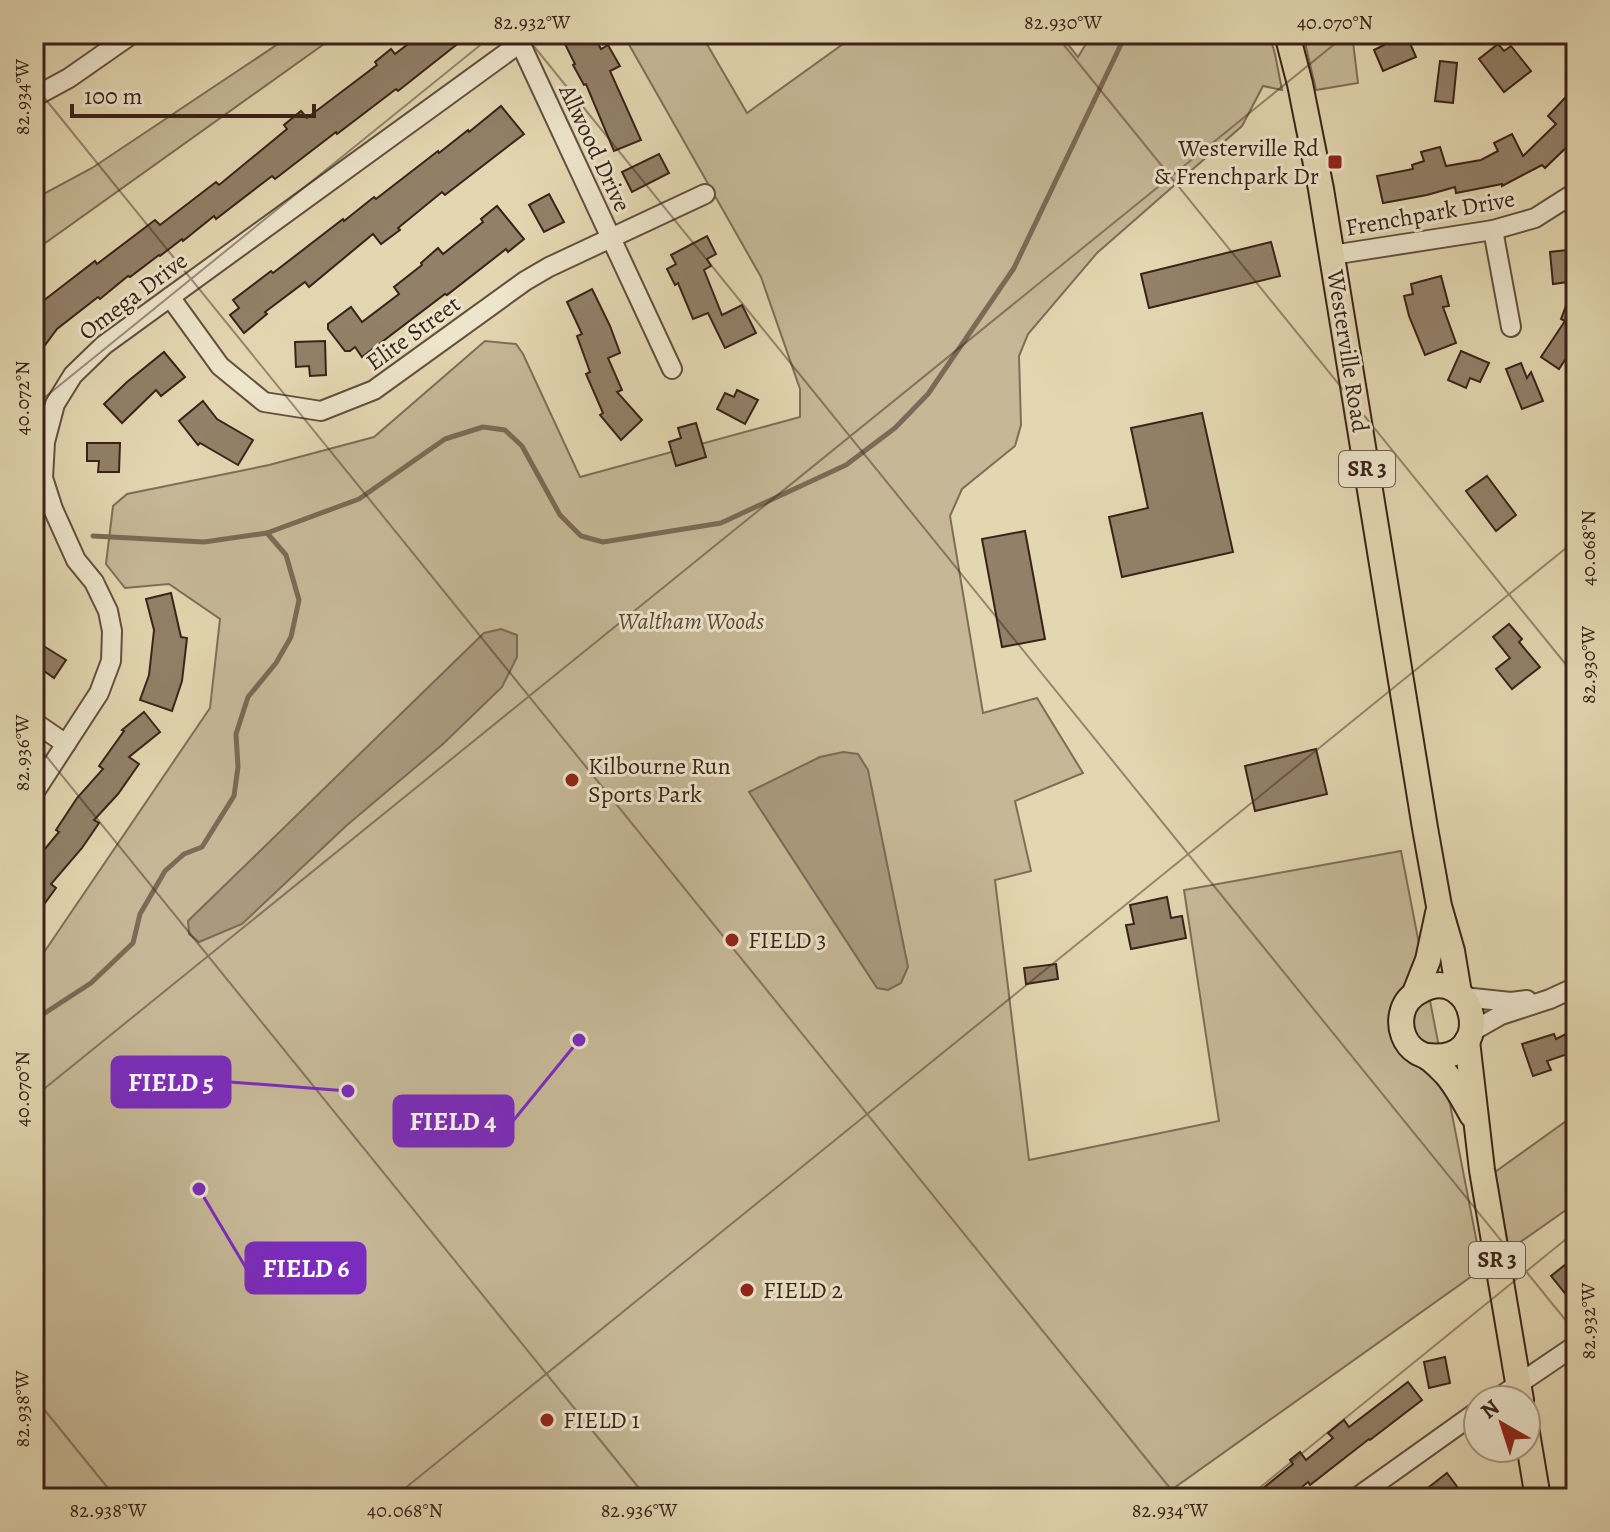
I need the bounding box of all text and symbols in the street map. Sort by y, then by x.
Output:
text: 82.932°W [494,9,571,36]
text: 82.930°W [1024,9,1102,36]
text: 40.070°N [1297,9,1373,36]
text: 82.934°W [9,58,36,135]
scale bar [72,68,314,118]
street label: Allwood Drive [551,78,638,217]
text: 100 m [84,80,143,112]
place label: Westerville Rd & Frenchpark Dr [1154,132,1319,192]
marker: Westerville Rd & Frenchpark Dr [1326,153,1344,171]
street label: Frenchpark Drive [1343,182,1517,244]
street label: Omega Drive [72,245,194,347]
street label: Westerville Road [1319,267,1377,435]
street label: Elite Street [359,288,467,378]
text: 40.072°N [9,361,36,435]
road number: SR 3 [1339,451,1395,487]
text: 40.068°N [1575,510,1602,586]
park label: Waltham Woods [618,605,764,637]
text: 82.930°W [1575,626,1602,704]
text: 82.936°W [9,714,36,791]
place label: Kilbourne Run Sports Park [588,750,731,810]
marker: Kilbourne Run Sports Park [563,771,581,789]
place label: FIELD 3 [748,924,826,956]
marker: FIELD 3 [723,931,741,949]
text: 40.070°N [9,1051,36,1127]
callout: FIELD 5 [112,1057,230,1107]
text: FIELD 5 [128,1065,214,1100]
callout: FIELD 4 [394,1096,513,1146]
text: FIELD 4 [409,1104,497,1139]
road number: SR 3 [1469,1242,1525,1278]
callout: FIELD 6 [246,1243,365,1293]
text: FIELD 6 [263,1251,350,1286]
place label: FIELD 2 [763,1274,843,1306]
marker: FIELD 2 [738,1281,756,1299]
text: 82.932°W [1575,1282,1602,1359]
text: 82.938°W [9,1370,36,1448]
north arrow [1462,1384,1542,1464]
text: N [1474,1393,1506,1426]
place label: FIELD 1 [563,1404,640,1436]
marker: FIELD 1 [538,1411,556,1429]
text: 82.938°W [69,1497,147,1524]
text: 40.068°N [367,1497,443,1524]
text: 82.936°W [601,1497,678,1524]
text: 82.934°W [1132,1497,1209,1524]

